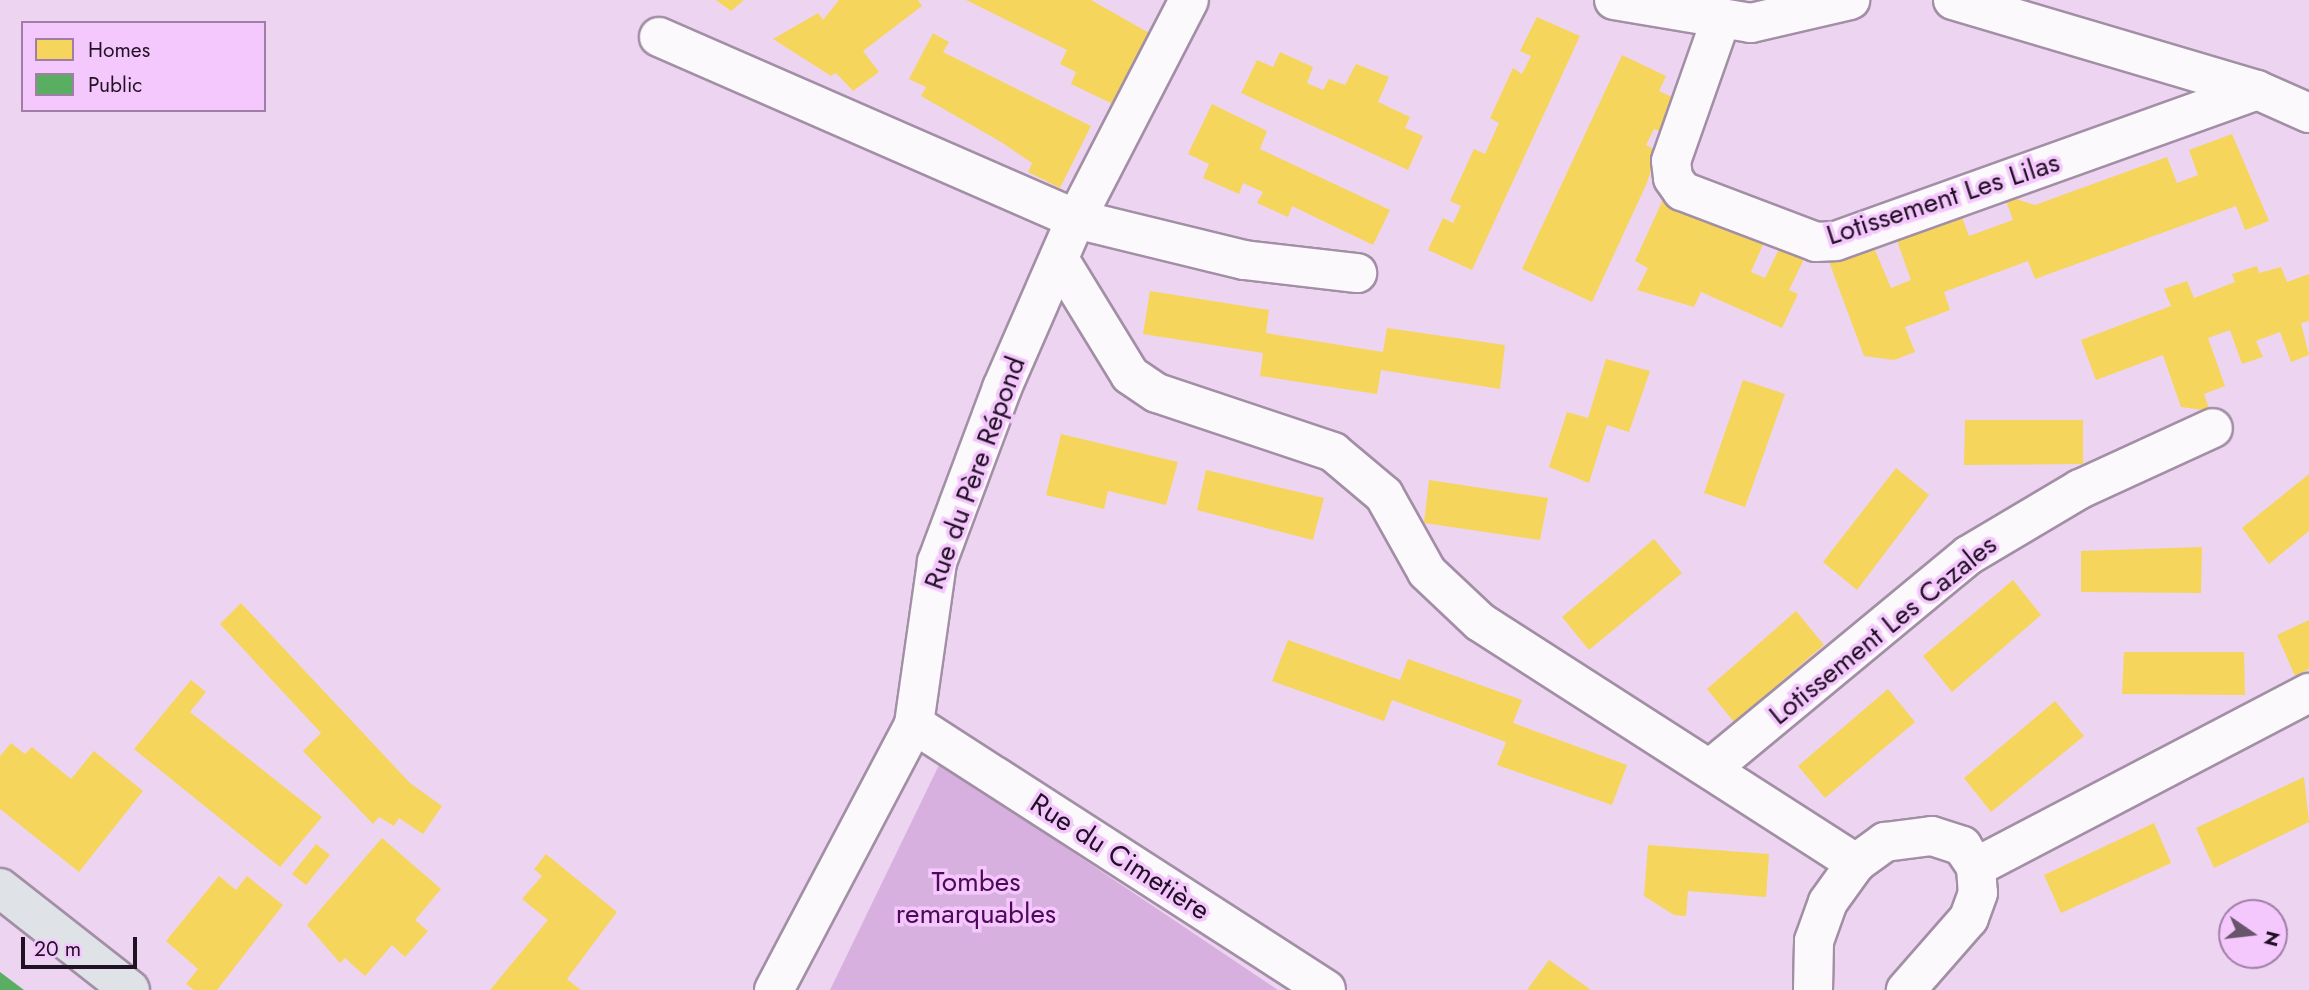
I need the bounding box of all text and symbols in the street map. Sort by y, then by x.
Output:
legend [21,21,266,112]
text: Homes [88,35,150,65]
text: Public [88,70,142,100]
street label: Lotissement Les Lilas [1822,146,2064,252]
street label: Rue du Père Répond [917,352,1033,594]
street label: Lotissement Les Cazales [1763,528,2003,732]
street label: Rue du Cimetière [1024,787,1216,927]
park label: Tombes remarquables [896,865,1056,931]
north arrow [2218,899,2288,969]
scale bar [24,923,140,967]
text: N [2257,928,2287,949]
text: 20 m [34,934,81,964]

